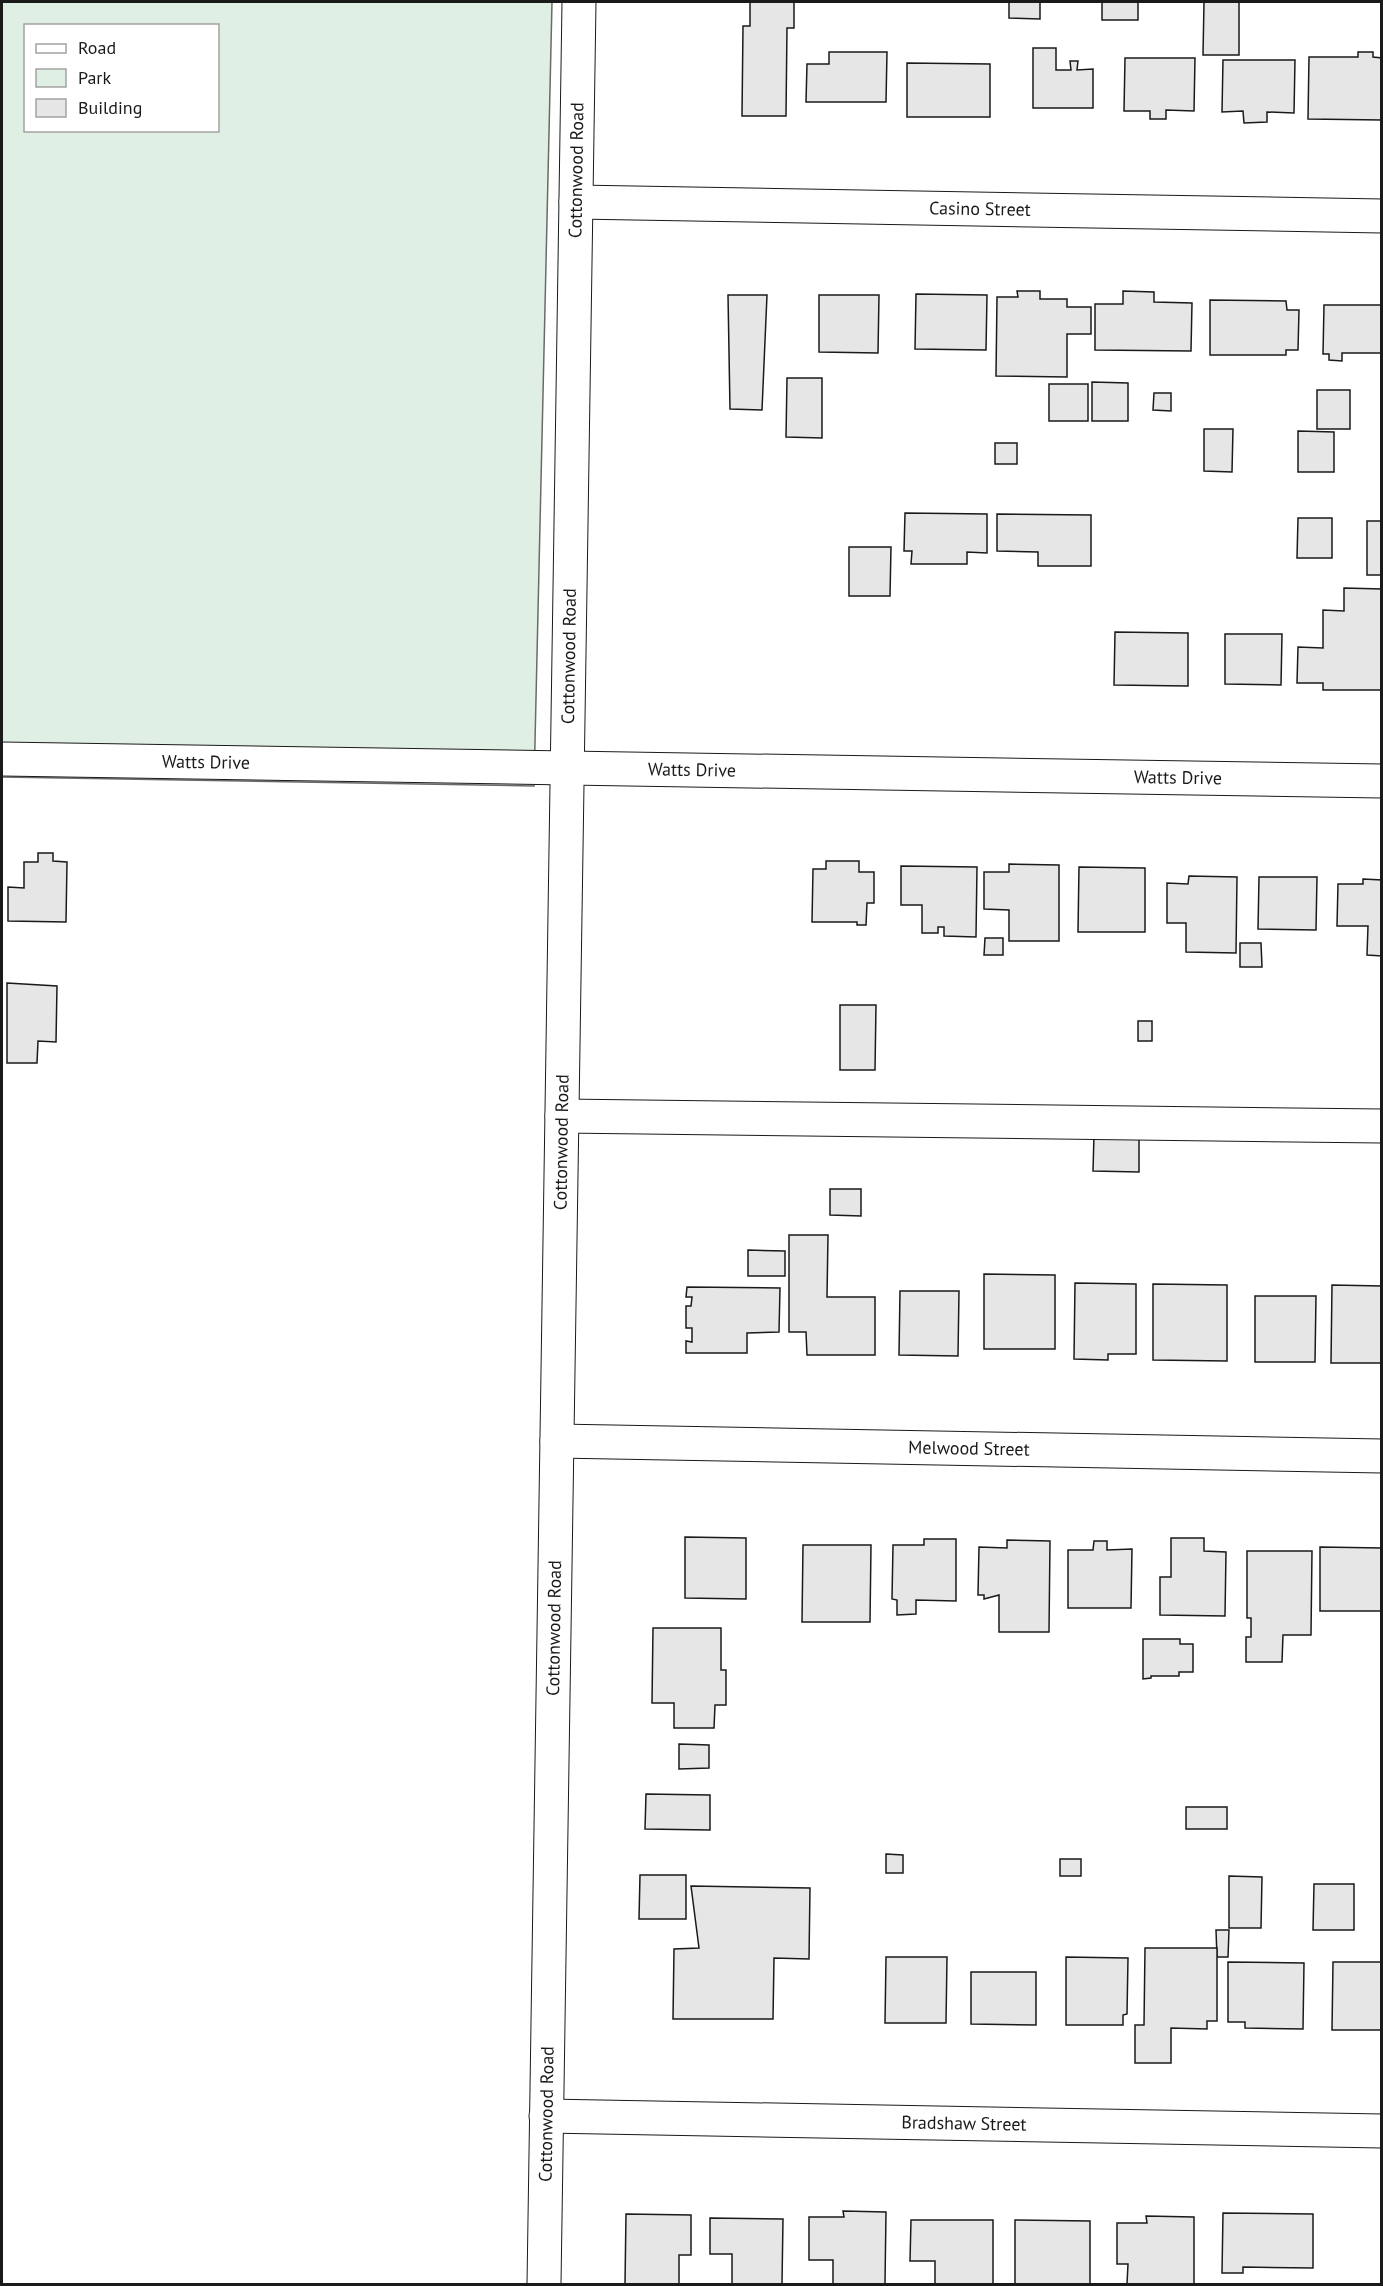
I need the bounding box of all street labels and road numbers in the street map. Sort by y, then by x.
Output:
street label: Cottonwood Road [563,102,588,238]
street label: Casino Street [929,196,1031,221]
street label: Cottonwood Road [556,588,581,724]
street label: Watts Drive [162,750,250,774]
street label: Watts Drive [648,757,736,782]
street label: Watts Drive [1134,765,1222,789]
street label: Cottonwood Road [548,1074,574,1210]
street label: Melwood Street [908,1435,1030,1461]
street label: Cottonwood Road [541,1560,566,1696]
street label: Cottonwood Road [534,2046,559,2182]
street label: Bradshaw Street [901,2110,1027,2136]

